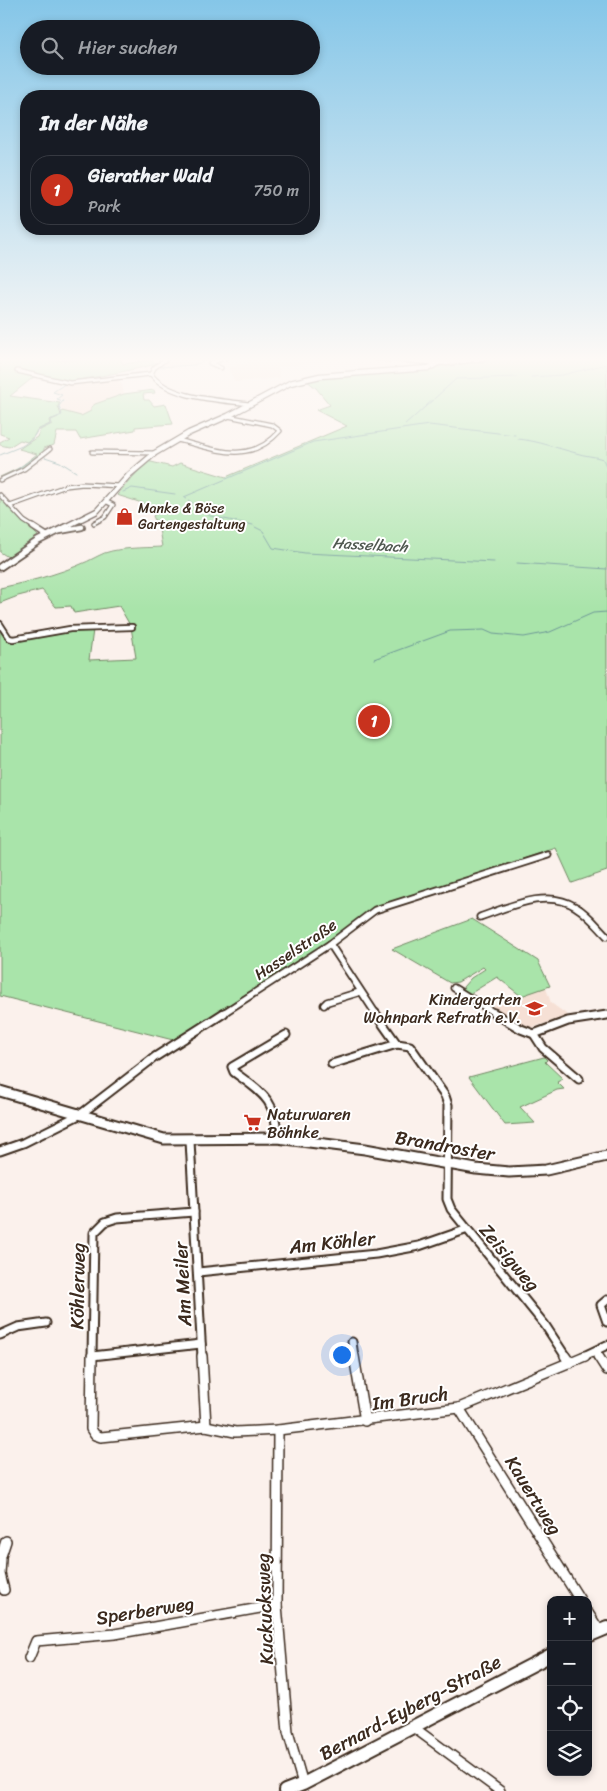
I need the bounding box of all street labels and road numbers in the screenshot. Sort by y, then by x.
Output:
street label: Hasselstraße [248,911,343,988]
street label: Brandroster [393,1121,498,1171]
street label: Zeisigweg [471,1216,549,1299]
street label: Am Köhler [286,1221,378,1264]
street label: Am Meiler [164,1240,201,1328]
street label: Köhlerweg [60,1242,95,1330]
street label: Im Bruch [369,1377,450,1420]
street label: Kauertweg [496,1449,571,1542]
street label: Kuckucksweg [246,1552,283,1665]
street label: Sperberweg [94,1586,197,1635]
street label: Bernard-Eyberg-Straße [313,1645,507,1769]

